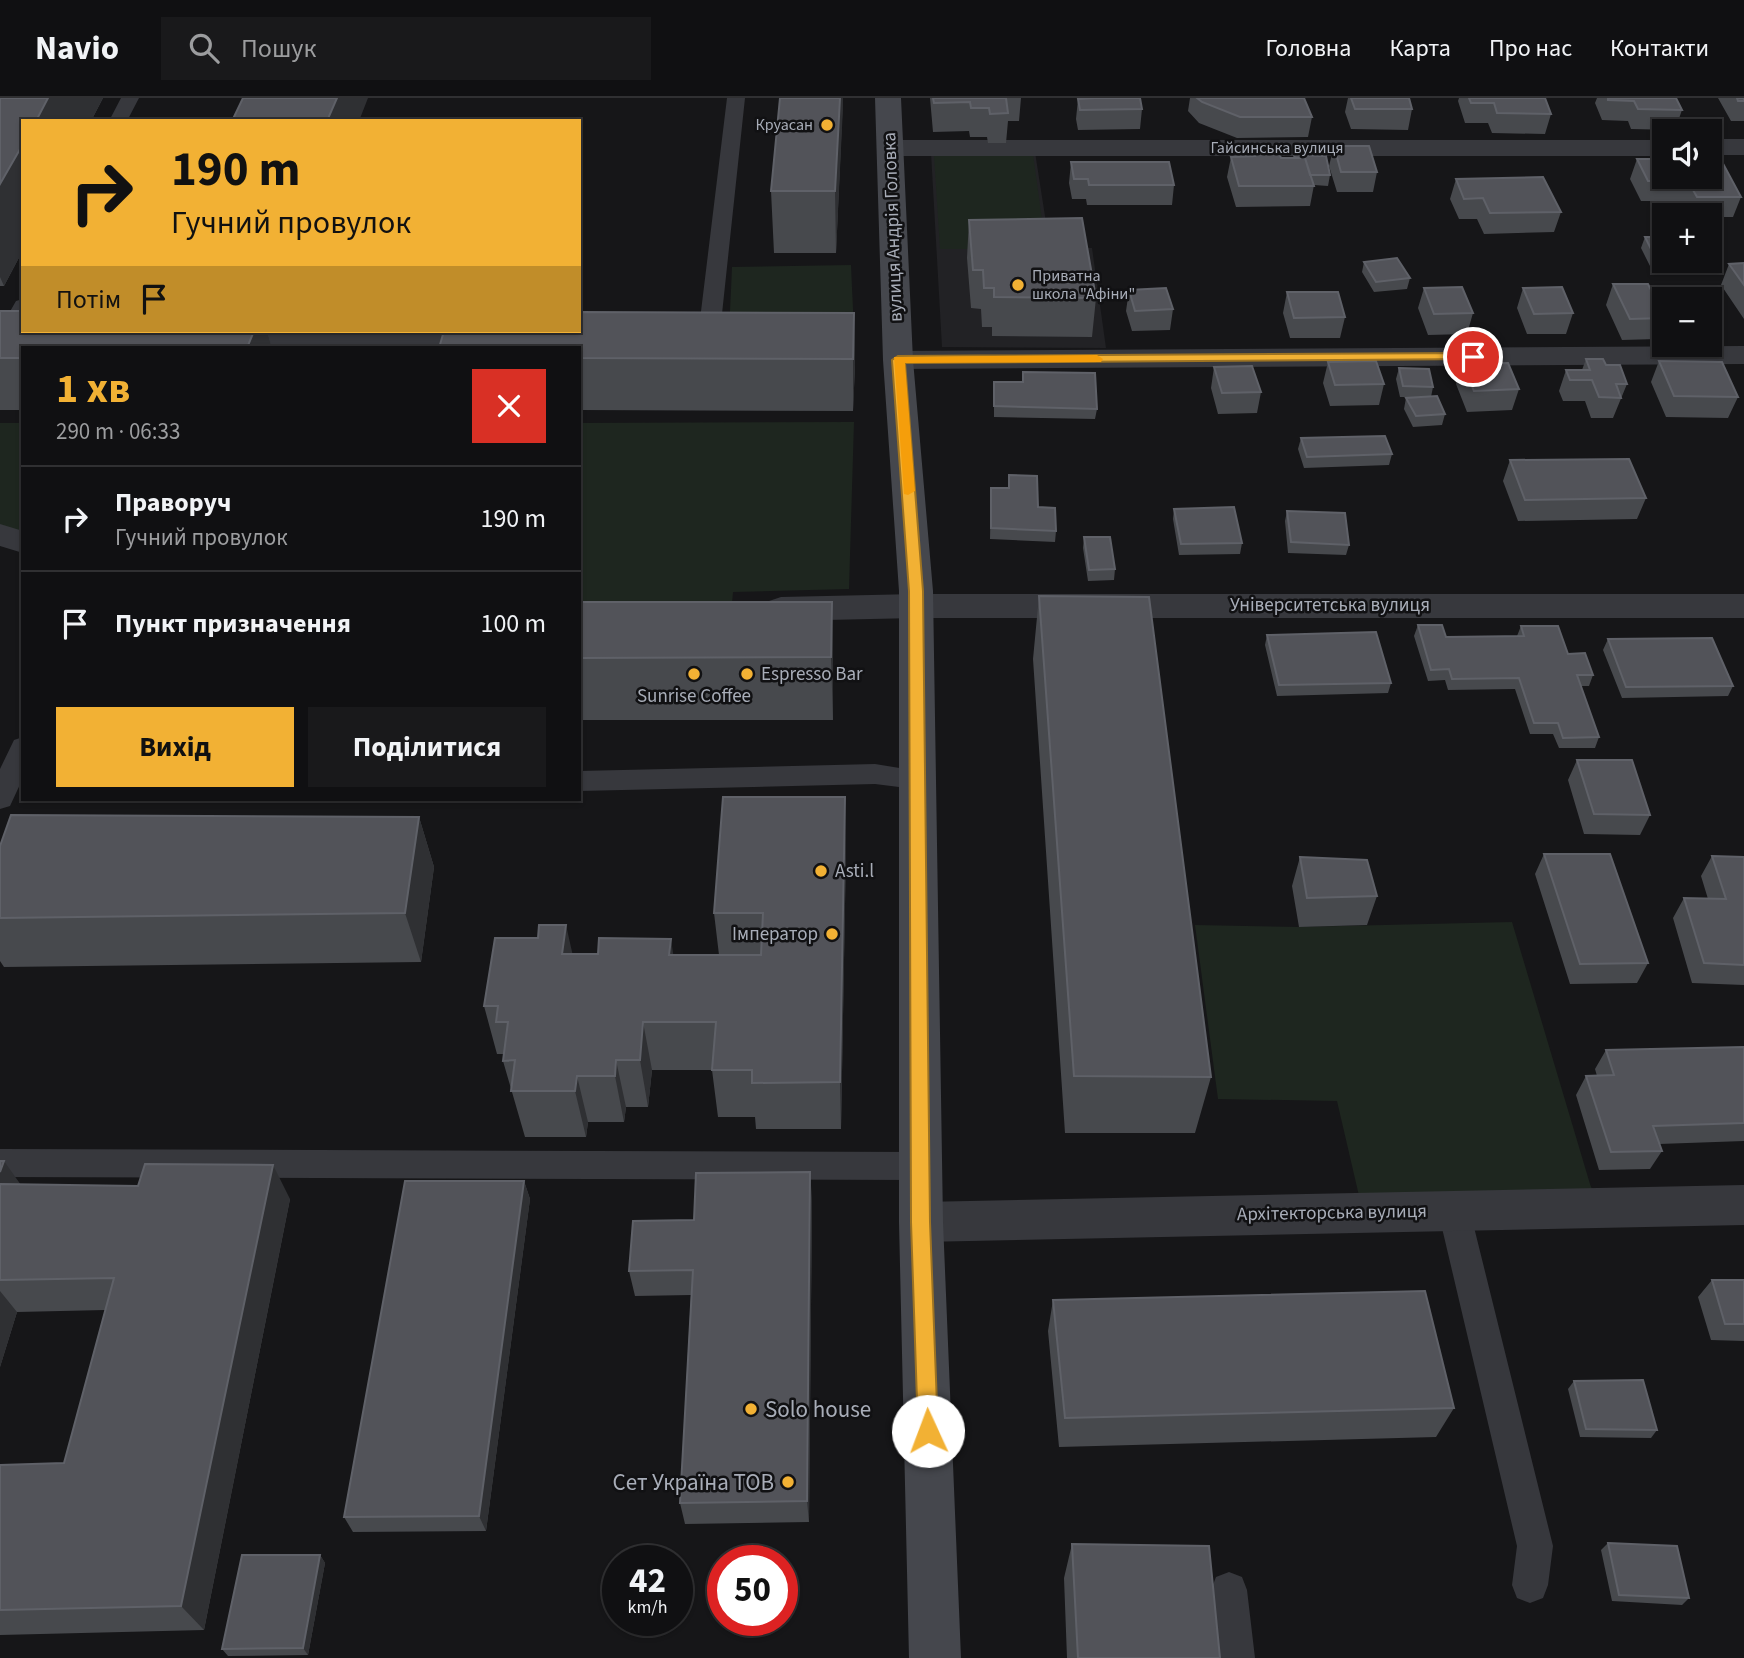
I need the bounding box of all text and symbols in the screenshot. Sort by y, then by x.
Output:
search box [161,17,651,80]
text: Navio [35,25,119,72]
icon: search [185,29,223,67]
text: Пошук [241,30,316,67]
text: Головна [1265,31,1351,66]
text: Карта [1389,31,1451,66]
text: Про нас [1489,31,1572,66]
text: Контакти [1610,31,1709,66]
place label: Круасан [756,114,813,136]
marker: Круасан [819,117,835,133]
map controls [1652,119,1722,357]
button: sound [1652,119,1722,189]
street label: вулиця Андрія Головка [876,132,910,322]
text: 190 m [171,135,300,205]
street label: Гайсинська вулиця [1210,137,1344,159]
icon: right [56,147,147,238]
text: Гучний провулок [171,200,411,246]
button: + [1652,203,1722,273]
place label: Приватна школа "Афіни" [1032,265,1135,305]
marker: Приватна школа "Афіни" [1010,277,1026,293]
icon: arrive [135,280,173,318]
text: Потім [56,281,121,318]
button: − [1652,287,1722,357]
pin [1443,327,1503,387]
icon: arrive [1454,338,1492,376]
text: 1 хв [56,359,130,419]
button: close [472,369,546,443]
text: 290 m · 06:33 [56,415,180,448]
text: Праворуч [115,484,231,521]
icon: right [56,500,94,538]
text: 190 m [480,500,546,537]
text: Гучний провулок [115,521,288,554]
street label: Університетська вулиця [1230,592,1430,619]
icon: arrive [56,605,94,643]
text: Пункт призначення [115,605,351,642]
text: 100 m [480,605,546,642]
place label: Espresso Bar [761,661,863,688]
marker: Sunrise Coffee [686,666,702,682]
marker: Espresso Bar [739,666,755,682]
place label: Sunrise Coffee [637,683,751,710]
button: Вихід [56,707,294,787]
button: Поділитися [308,707,546,787]
place label: Asti.l [835,858,874,885]
marker: Asti.l [813,863,829,879]
place label: Імператор [732,921,818,948]
marker: Імператор [824,926,840,942]
street label: Архітекторська вулиця [1237,1198,1427,1228]
place label: Solo house [765,1393,871,1426]
position arrow [891,1394,965,1468]
marker: Solo house [743,1401,759,1417]
place label: Сет Україна ТОВ [613,1466,774,1499]
marker: Сет Україна ТОВ [780,1474,796,1490]
speed limit sign: 50 [707,1545,798,1636]
text: 42 [629,1556,666,1606]
text: km/h [628,1595,667,1620]

